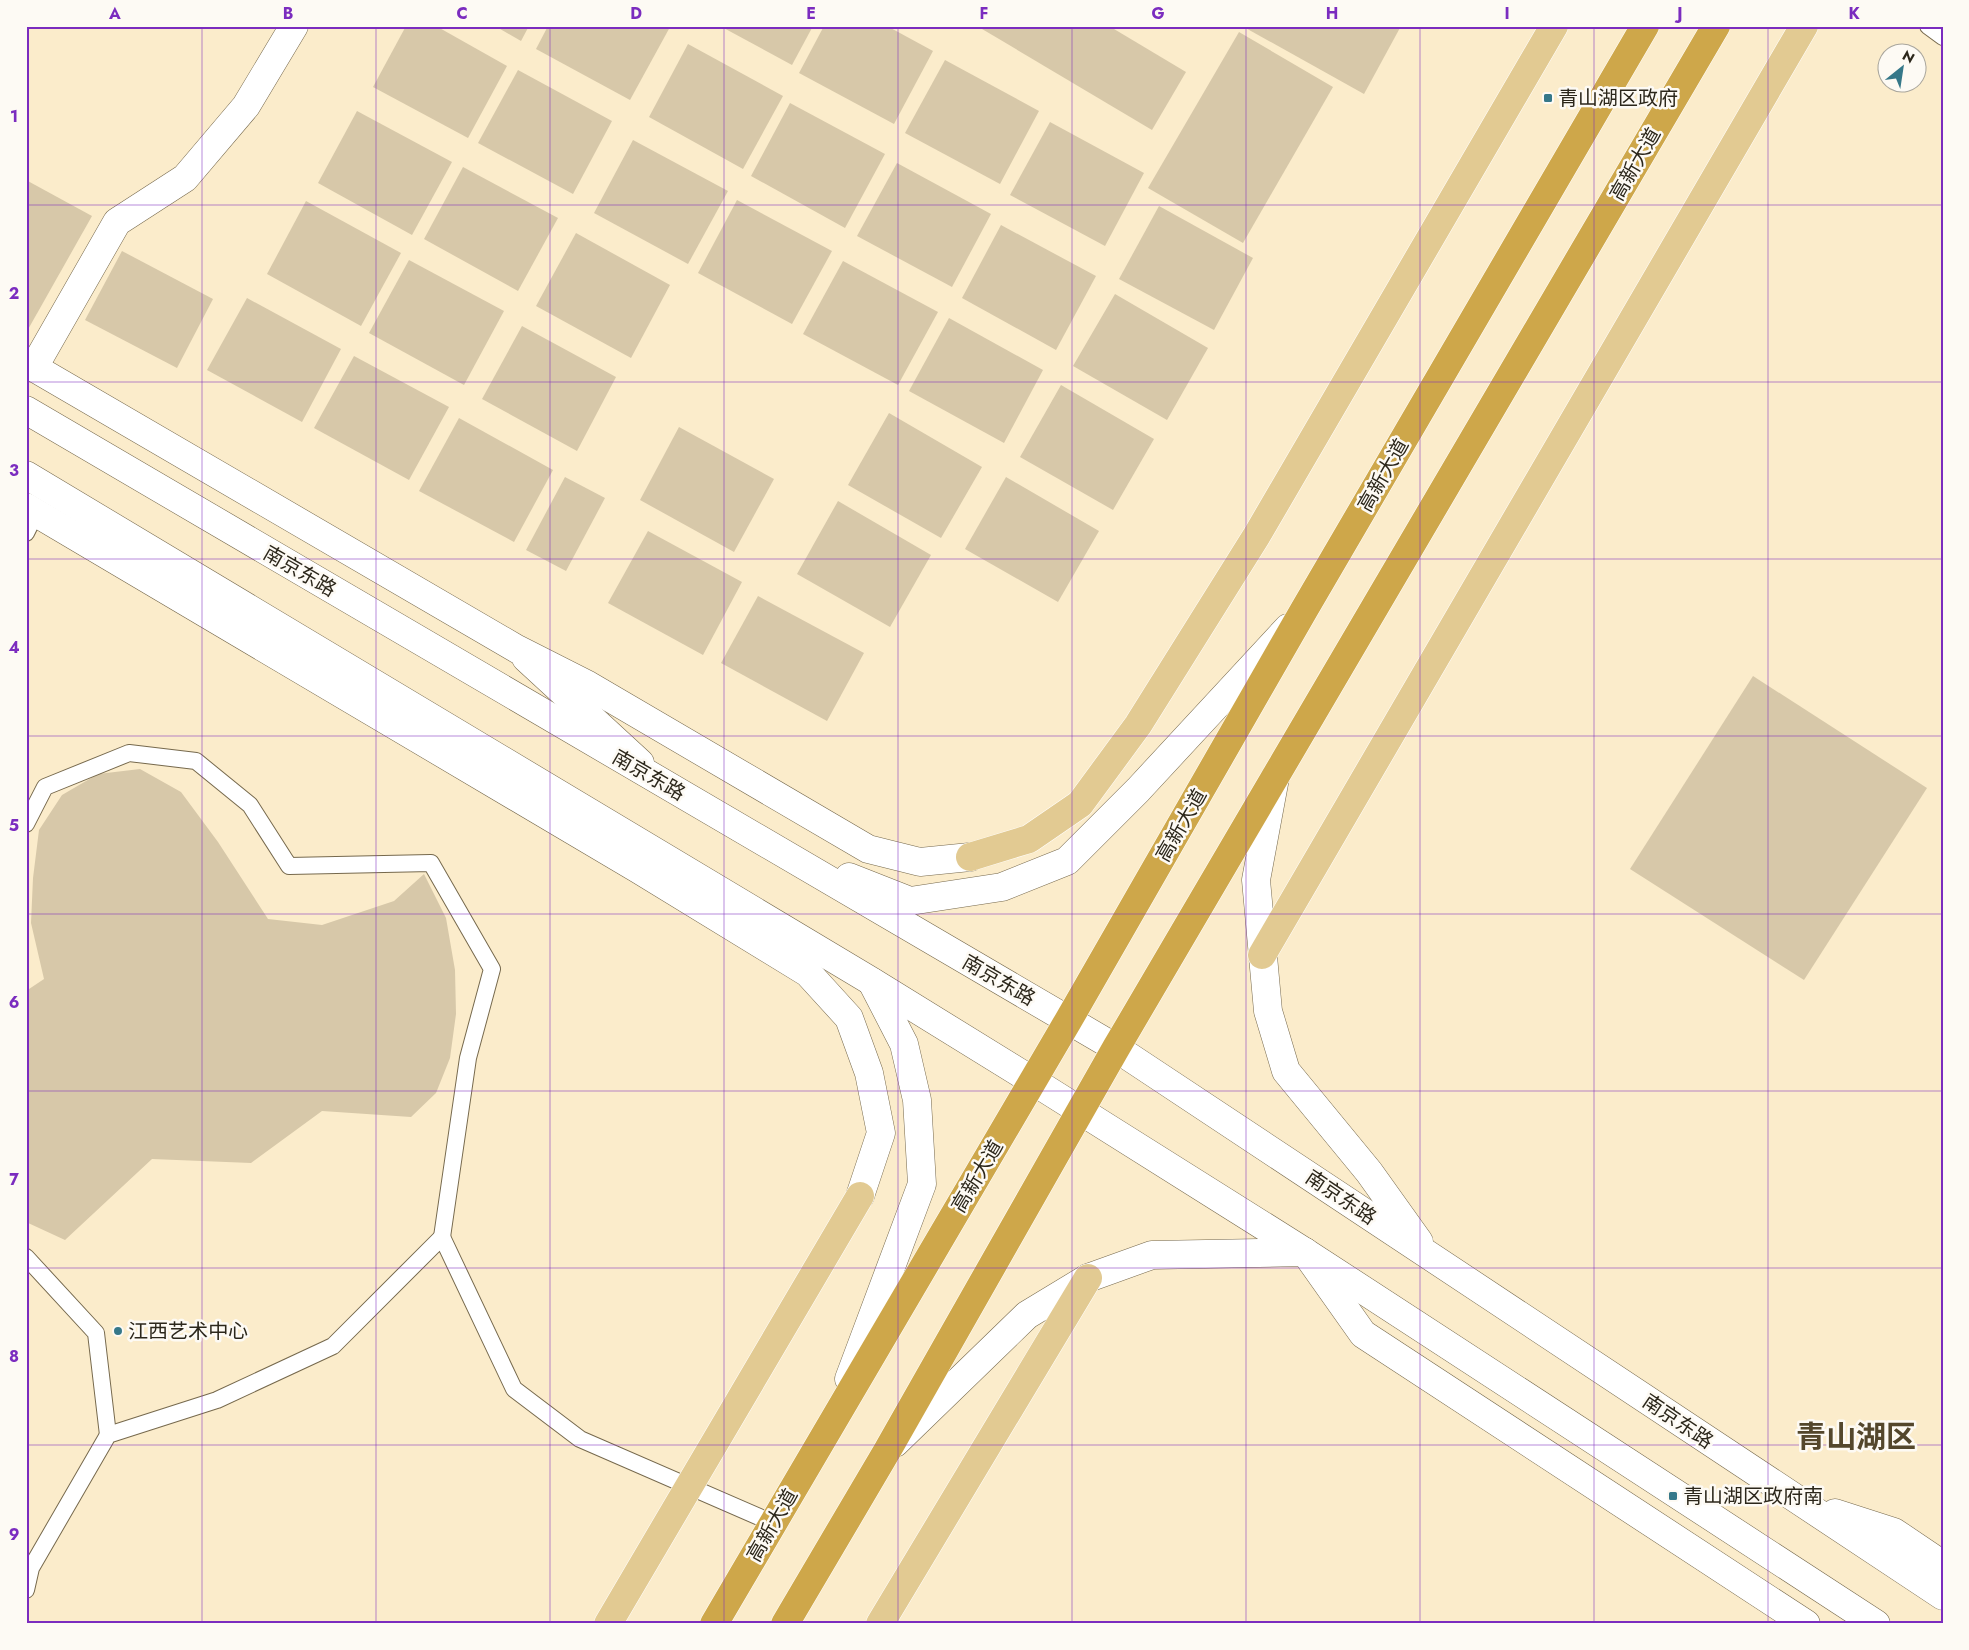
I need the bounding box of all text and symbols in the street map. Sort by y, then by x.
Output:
text: A [108,2,121,25]
text: B [283,2,293,25]
text: C [456,2,468,25]
text: D [630,2,642,25]
text: E [806,2,816,25]
text: F [980,2,988,25]
text: G [1151,2,1165,25]
text: H [1326,2,1338,25]
text: I [1504,2,1510,25]
text: J [1674,2,1683,25]
text: K [1848,2,1860,25]
north arrow [1876,42,1926,92]
text: N [1899,45,1918,68]
place label: 青山湖区政府 [1558,84,1678,113]
marker: 青山湖区政府 [1542,92,1554,104]
text: 1 [10,105,18,128]
street label: 高新大道 [1603,122,1668,206]
text: 2 [9,282,19,305]
street label: 高新大道 [1351,433,1416,517]
text: 3 [9,459,19,482]
street label: 南京东路 [258,539,342,604]
text: 4 [8,636,20,659]
street label: 南京东路 [607,743,691,808]
street label: 高新大道 [1149,783,1214,867]
text: 5 [9,814,19,837]
street label: 南京东路 [957,948,1041,1013]
text: 6 [9,991,19,1014]
street label: 高新大道 [944,1135,1010,1218]
street label: 南京东路 [1299,1163,1382,1232]
text: 7 [9,1168,19,1191]
place label: 江西艺术中心 [128,1317,248,1346]
marker: 江西艺术中心 [112,1325,124,1337]
text: 8 [9,1345,19,1368]
street label: 南京东路 [1636,1387,1719,1456]
district label: 青山湖区 [1796,1415,1916,1458]
place label: 青山湖区政府南 [1683,1482,1823,1511]
street label: 高新大道 [740,1483,805,1567]
marker: 青山湖区政府南 [1667,1490,1679,1502]
text: 9 [9,1523,19,1546]

